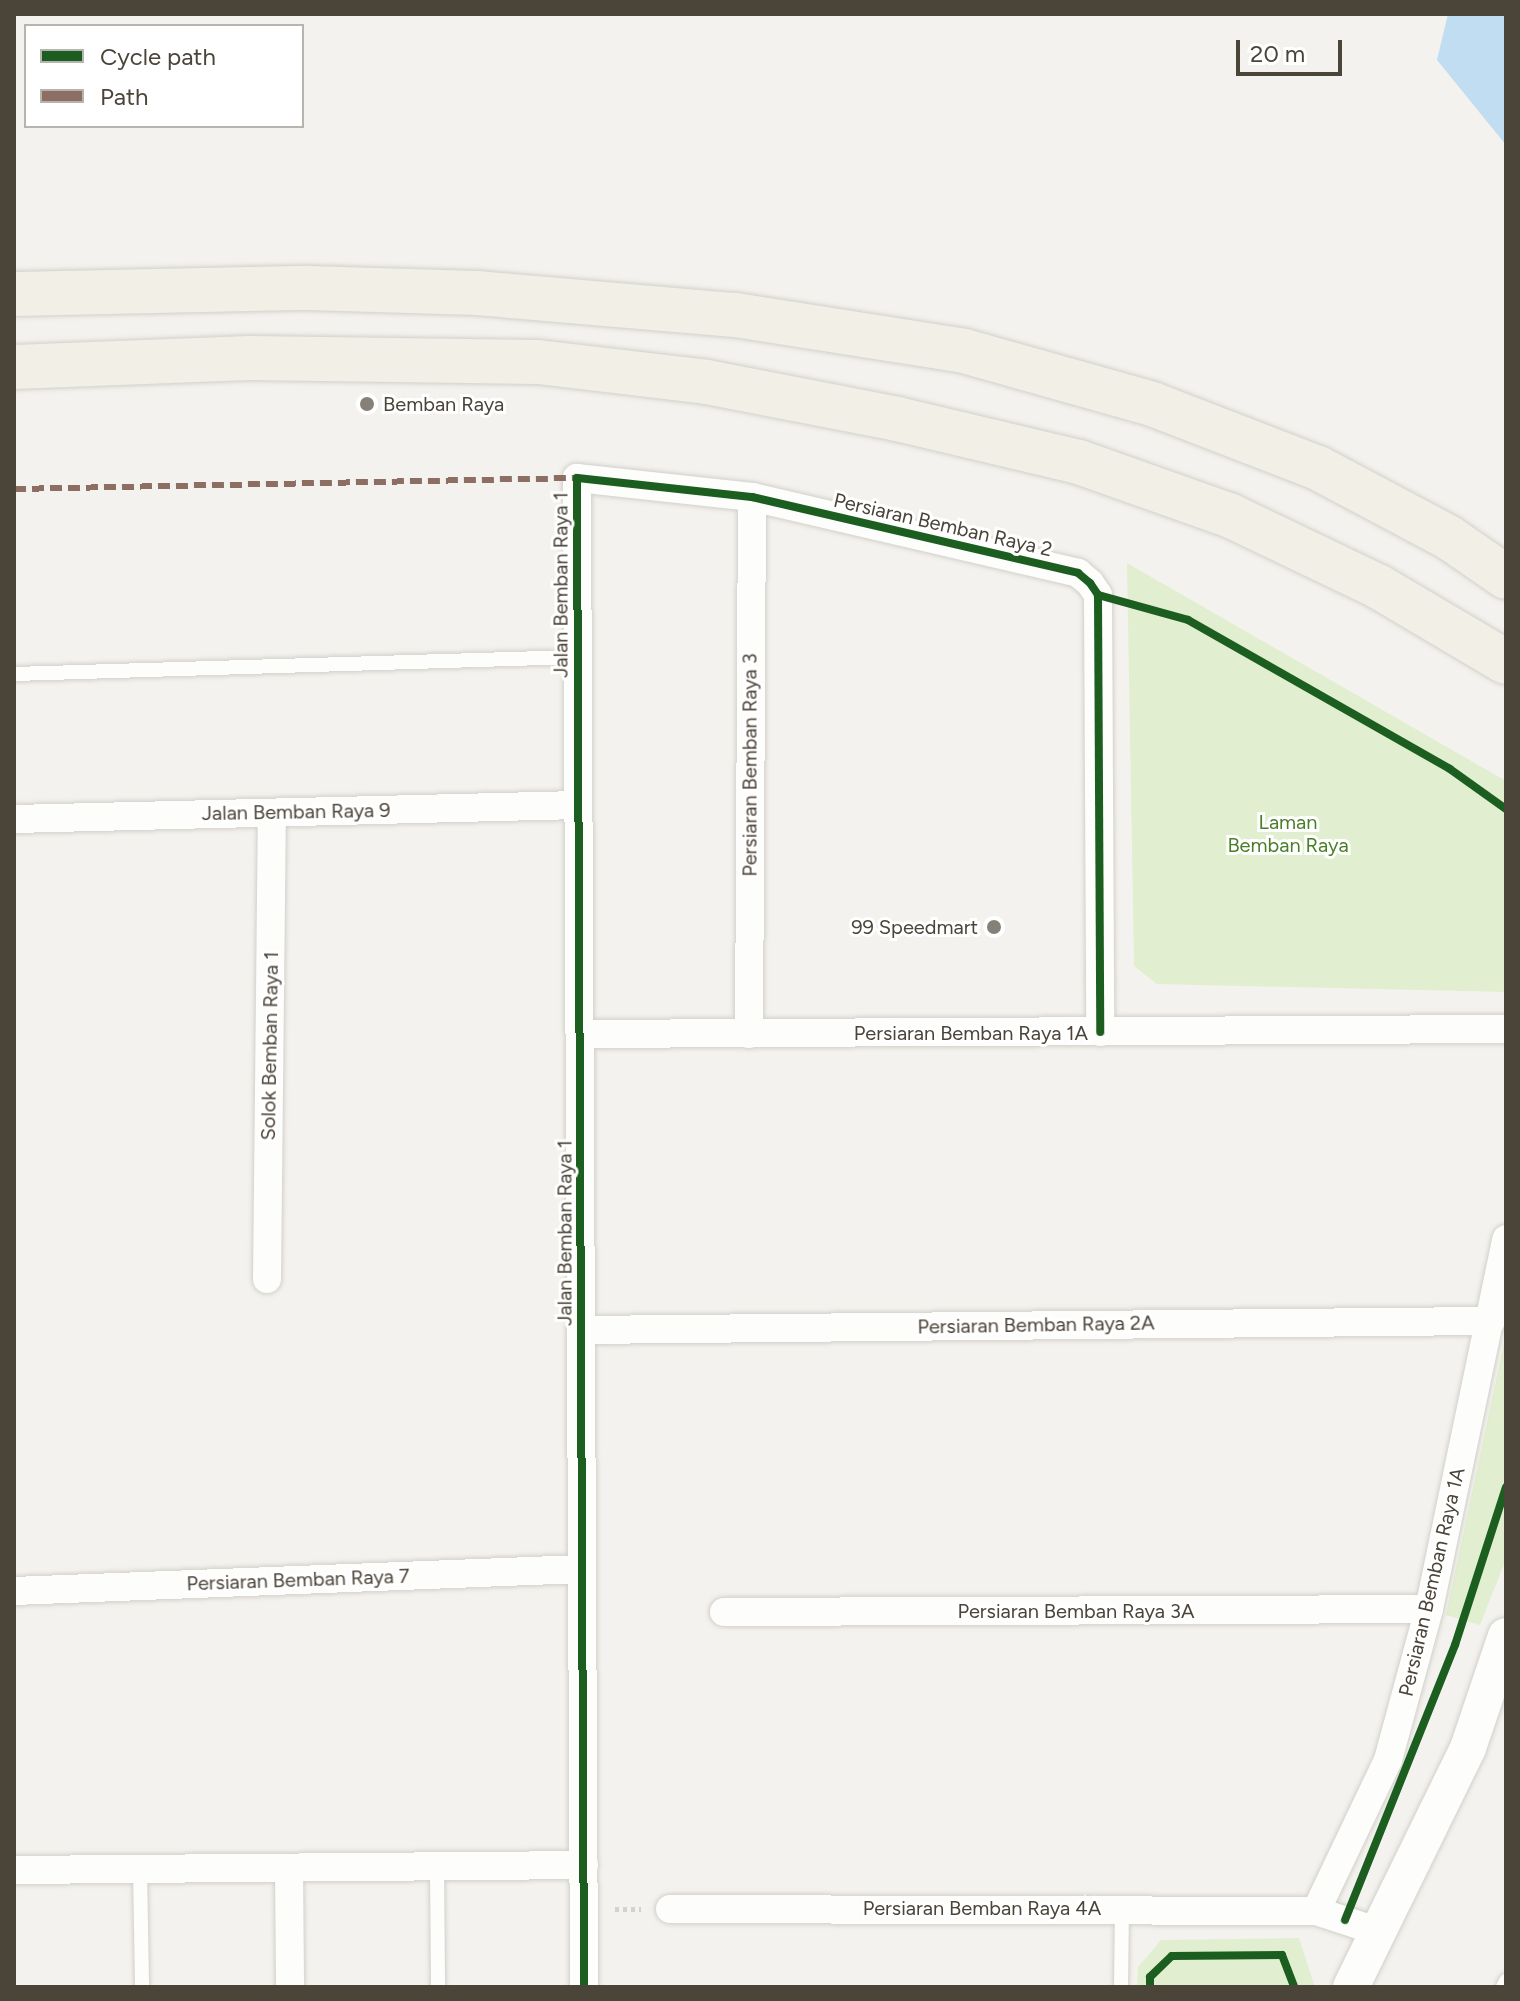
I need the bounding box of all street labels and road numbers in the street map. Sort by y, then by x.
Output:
street label: Persiaran Bemban Raya 2 [831,488,1055,562]
street label: Jalan Bemban Raya 1 [549,492,573,678]
street label: Persiaran Bemban Raya 3 [738,653,762,877]
street label: Jalan Bemban Raya 9 [201,798,391,826]
street label: Solok Bemban Raya 1 [256,951,284,1141]
street label: Persiaran Bemban Raya 1A [854,1021,1088,1045]
street label: Jalan Bemban Raya 1 [553,1140,577,1326]
street label: Persiaran Bemban Raya 2A [917,1311,1155,1339]
street label: Persiaran Bemban Raya 1A [1394,1465,1470,1699]
street label: Persiaran Bemban Raya 7 [186,1564,410,1596]
street label: Persiaran Bemban Raya 3A [958,1599,1194,1623]
street label: Persiaran Bemban Raya 4A [863,1896,1101,1920]

